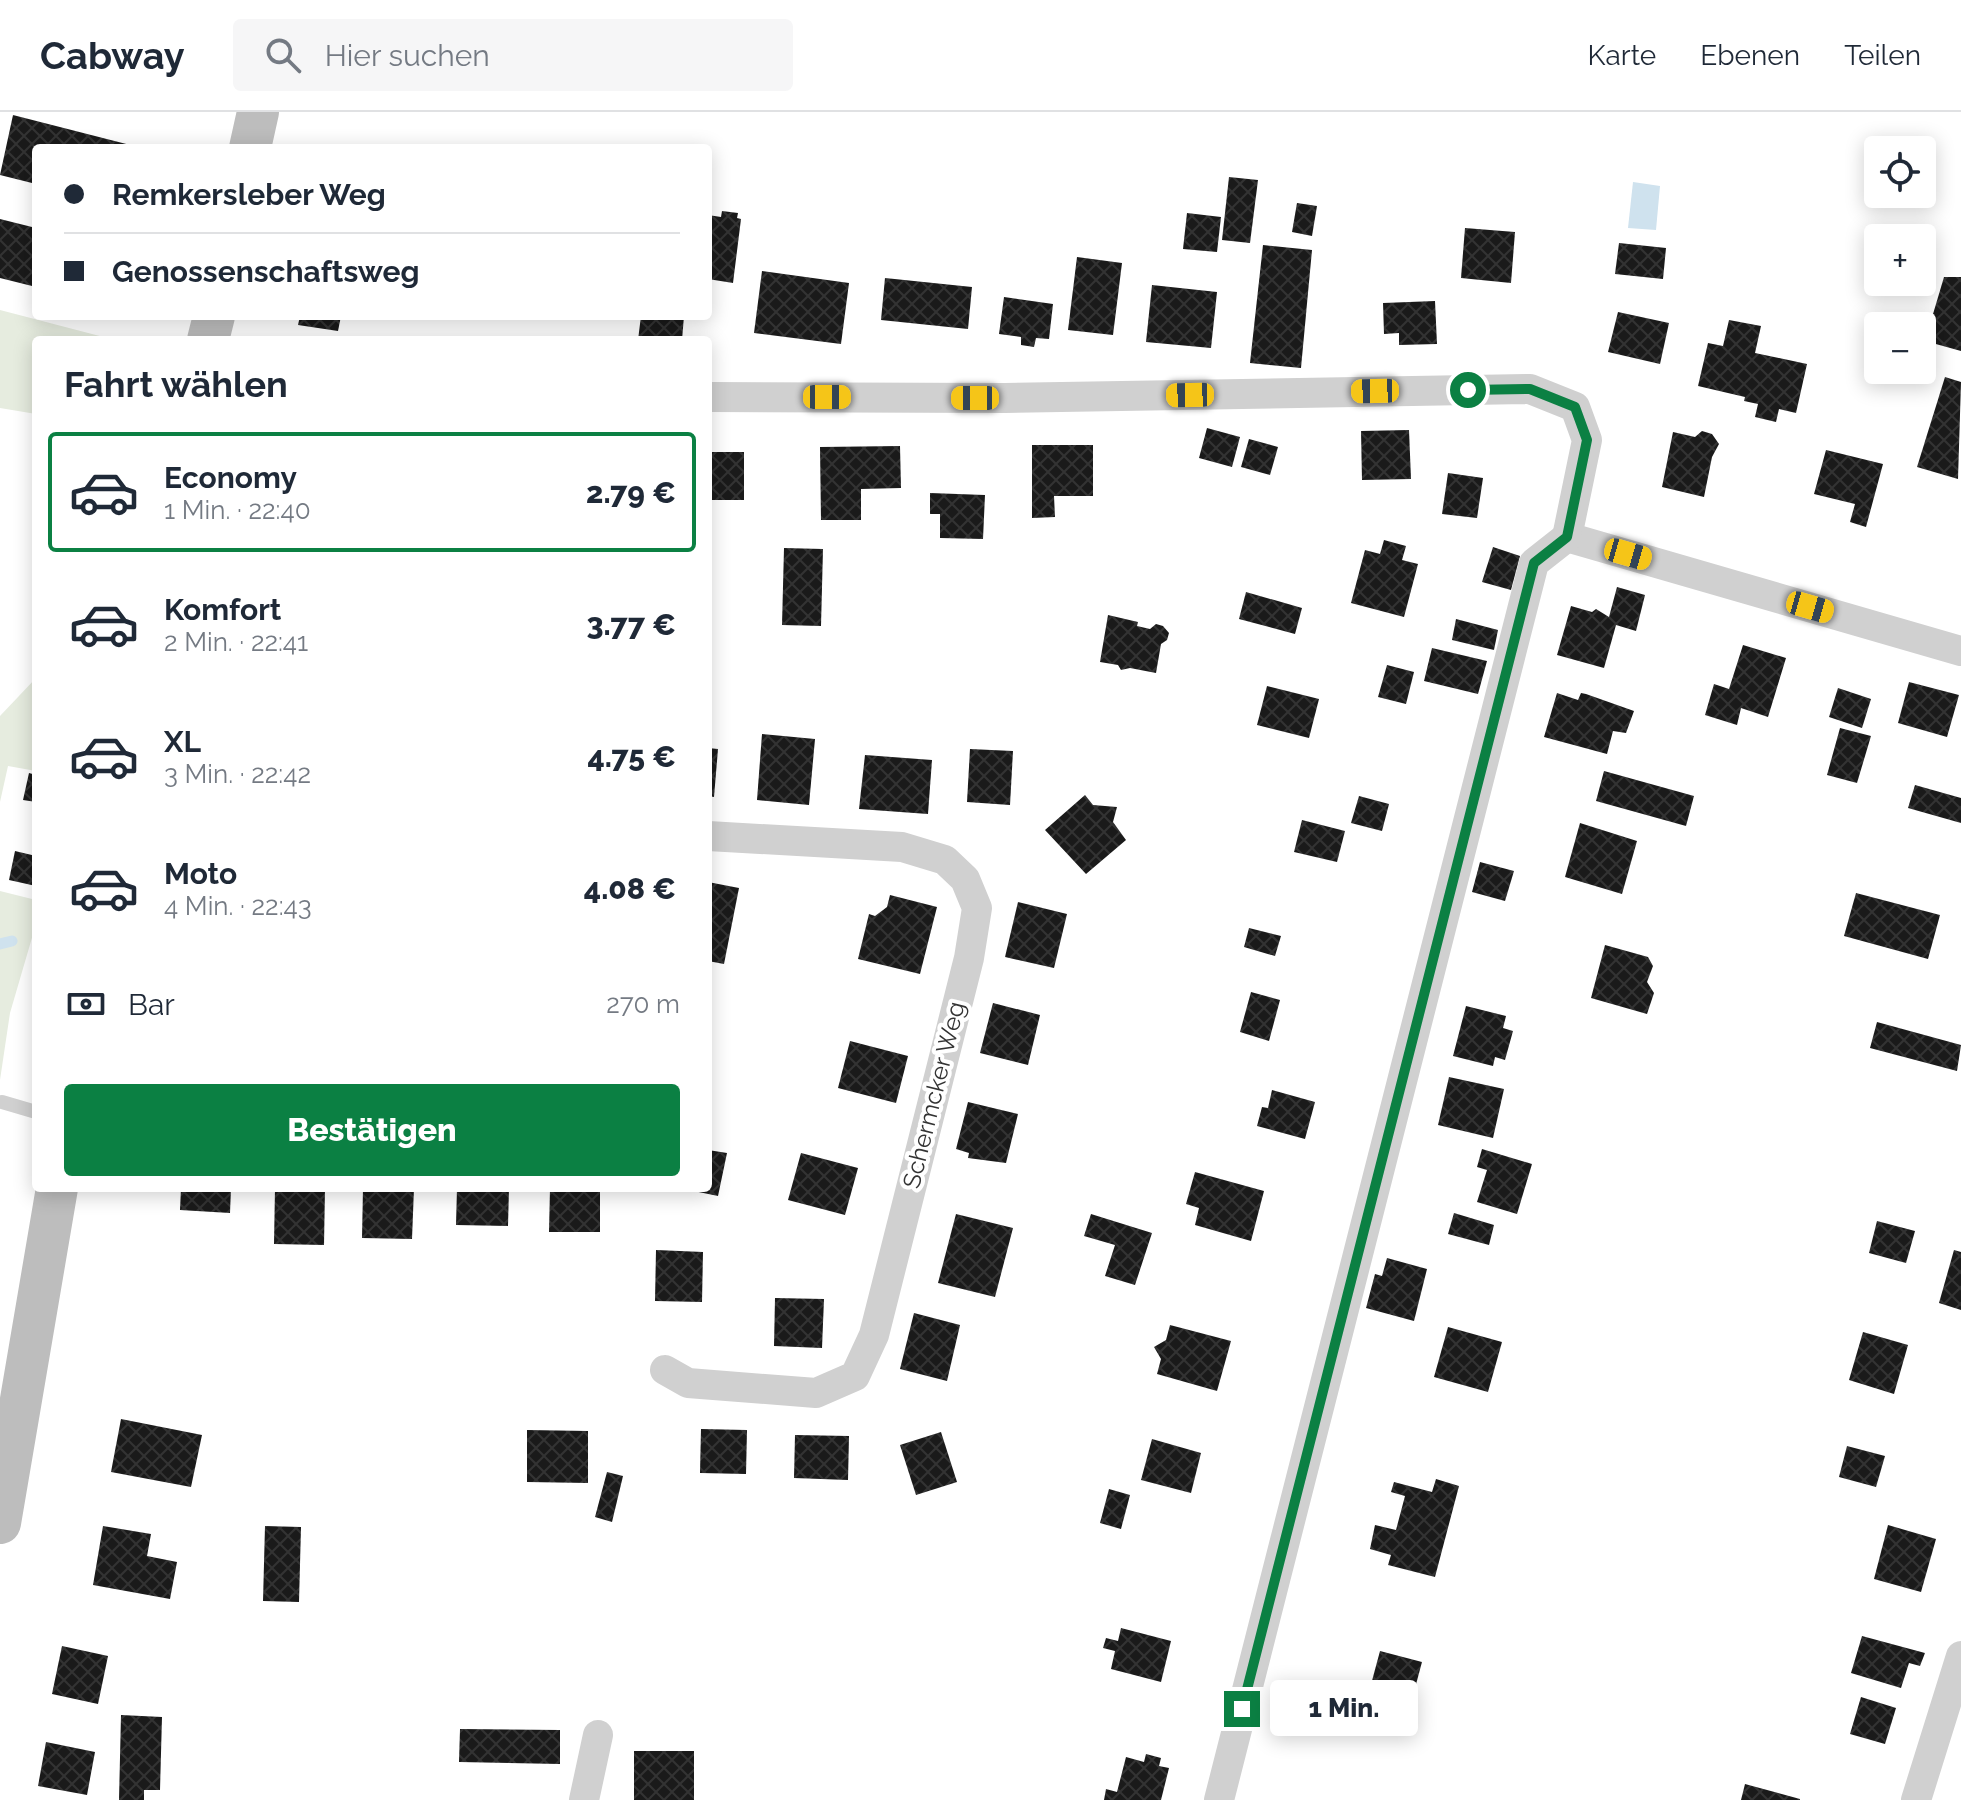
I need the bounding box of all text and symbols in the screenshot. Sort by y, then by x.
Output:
search box [233,19,793,91]
text: Cabway [40,33,185,78]
icon: search [261,33,305,77]
text: Hier suchen [325,38,490,73]
text: Karte [1588,39,1656,72]
text: Ebenen [1700,39,1800,72]
text: Teilen [1844,39,1921,72]
map controls [1864,136,1936,384]
button: locate [1864,136,1936,208]
text: Remkersleber Weg [112,177,386,212]
button: + [1864,224,1936,296]
text: Genossenschaftsweg [112,254,419,289]
button: − [1864,312,1936,384]
text: Fahrt wählen [64,363,288,405]
route start [1450,372,1486,408]
car [1351,379,1399,403]
car [1166,383,1214,407]
car [803,385,851,409]
car [951,386,999,410]
icon: car [68,456,140,528]
text: Economy [164,460,297,495]
text: 2.79 € [586,475,676,510]
text: 1 Min. · 22:40 [164,495,311,525]
car [1602,536,1654,572]
icon: car [68,588,140,660]
car [1784,589,1836,625]
text: Komfort [164,592,281,627]
text: 3.77 € [586,607,676,642]
text: 2 Min. · 22:41 [164,627,308,657]
icon: car [68,720,140,792]
text: XL [164,724,201,759]
text: 4.75 € [587,739,676,774]
text: 3 Min. · 22:42 [164,759,311,789]
icon: car [68,852,140,924]
text: Moto [164,856,237,891]
text: 4.08 € [584,871,676,906]
text: 4 Min. · 22:43 [164,891,312,921]
icon: cash [64,982,108,1026]
text: Bar [128,987,175,1022]
text: 270 m [606,989,680,1019]
street label: Schermcker Weg [896,999,971,1191]
button: Bestätigen [64,1084,680,1176]
callout: 1 Min. [1270,1681,1418,1737]
route end [1224,1691,1260,1727]
text: 1 Min. [1308,1693,1380,1723]

